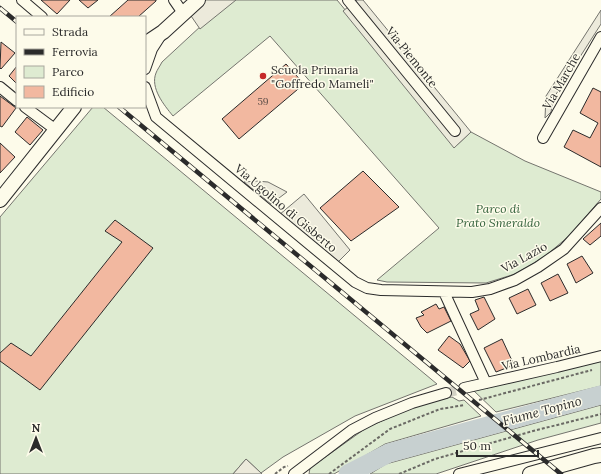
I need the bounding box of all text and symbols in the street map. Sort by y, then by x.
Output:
legend [16,16,146,108]
street label: Via Piemonte [382,23,441,91]
text: Strada [52,24,88,39]
text: Ferrovia [52,44,98,59]
street label: Via Marche [538,50,583,113]
place label: Scuola Primaria "Goffredo Mameli" [271,62,374,91]
text: Parco [52,64,84,79]
marker: Scuola Primaria "Goffredo Mameli" [258,71,268,81]
text: Edificio [52,84,94,99]
house number: 59 [257,95,269,108]
street label: Via Ugolino di Gisberto [231,160,340,255]
park label: Parco di Prato Smeraldo [456,201,540,230]
street label: Via Lazio [497,238,550,276]
street label: Via Lombardia [499,341,582,374]
water label: Fiume Topino [501,392,584,430]
north arrow [16,418,56,458]
text: N [32,421,41,435]
scale bar [457,432,538,458]
text: 50 m [463,438,491,453]

